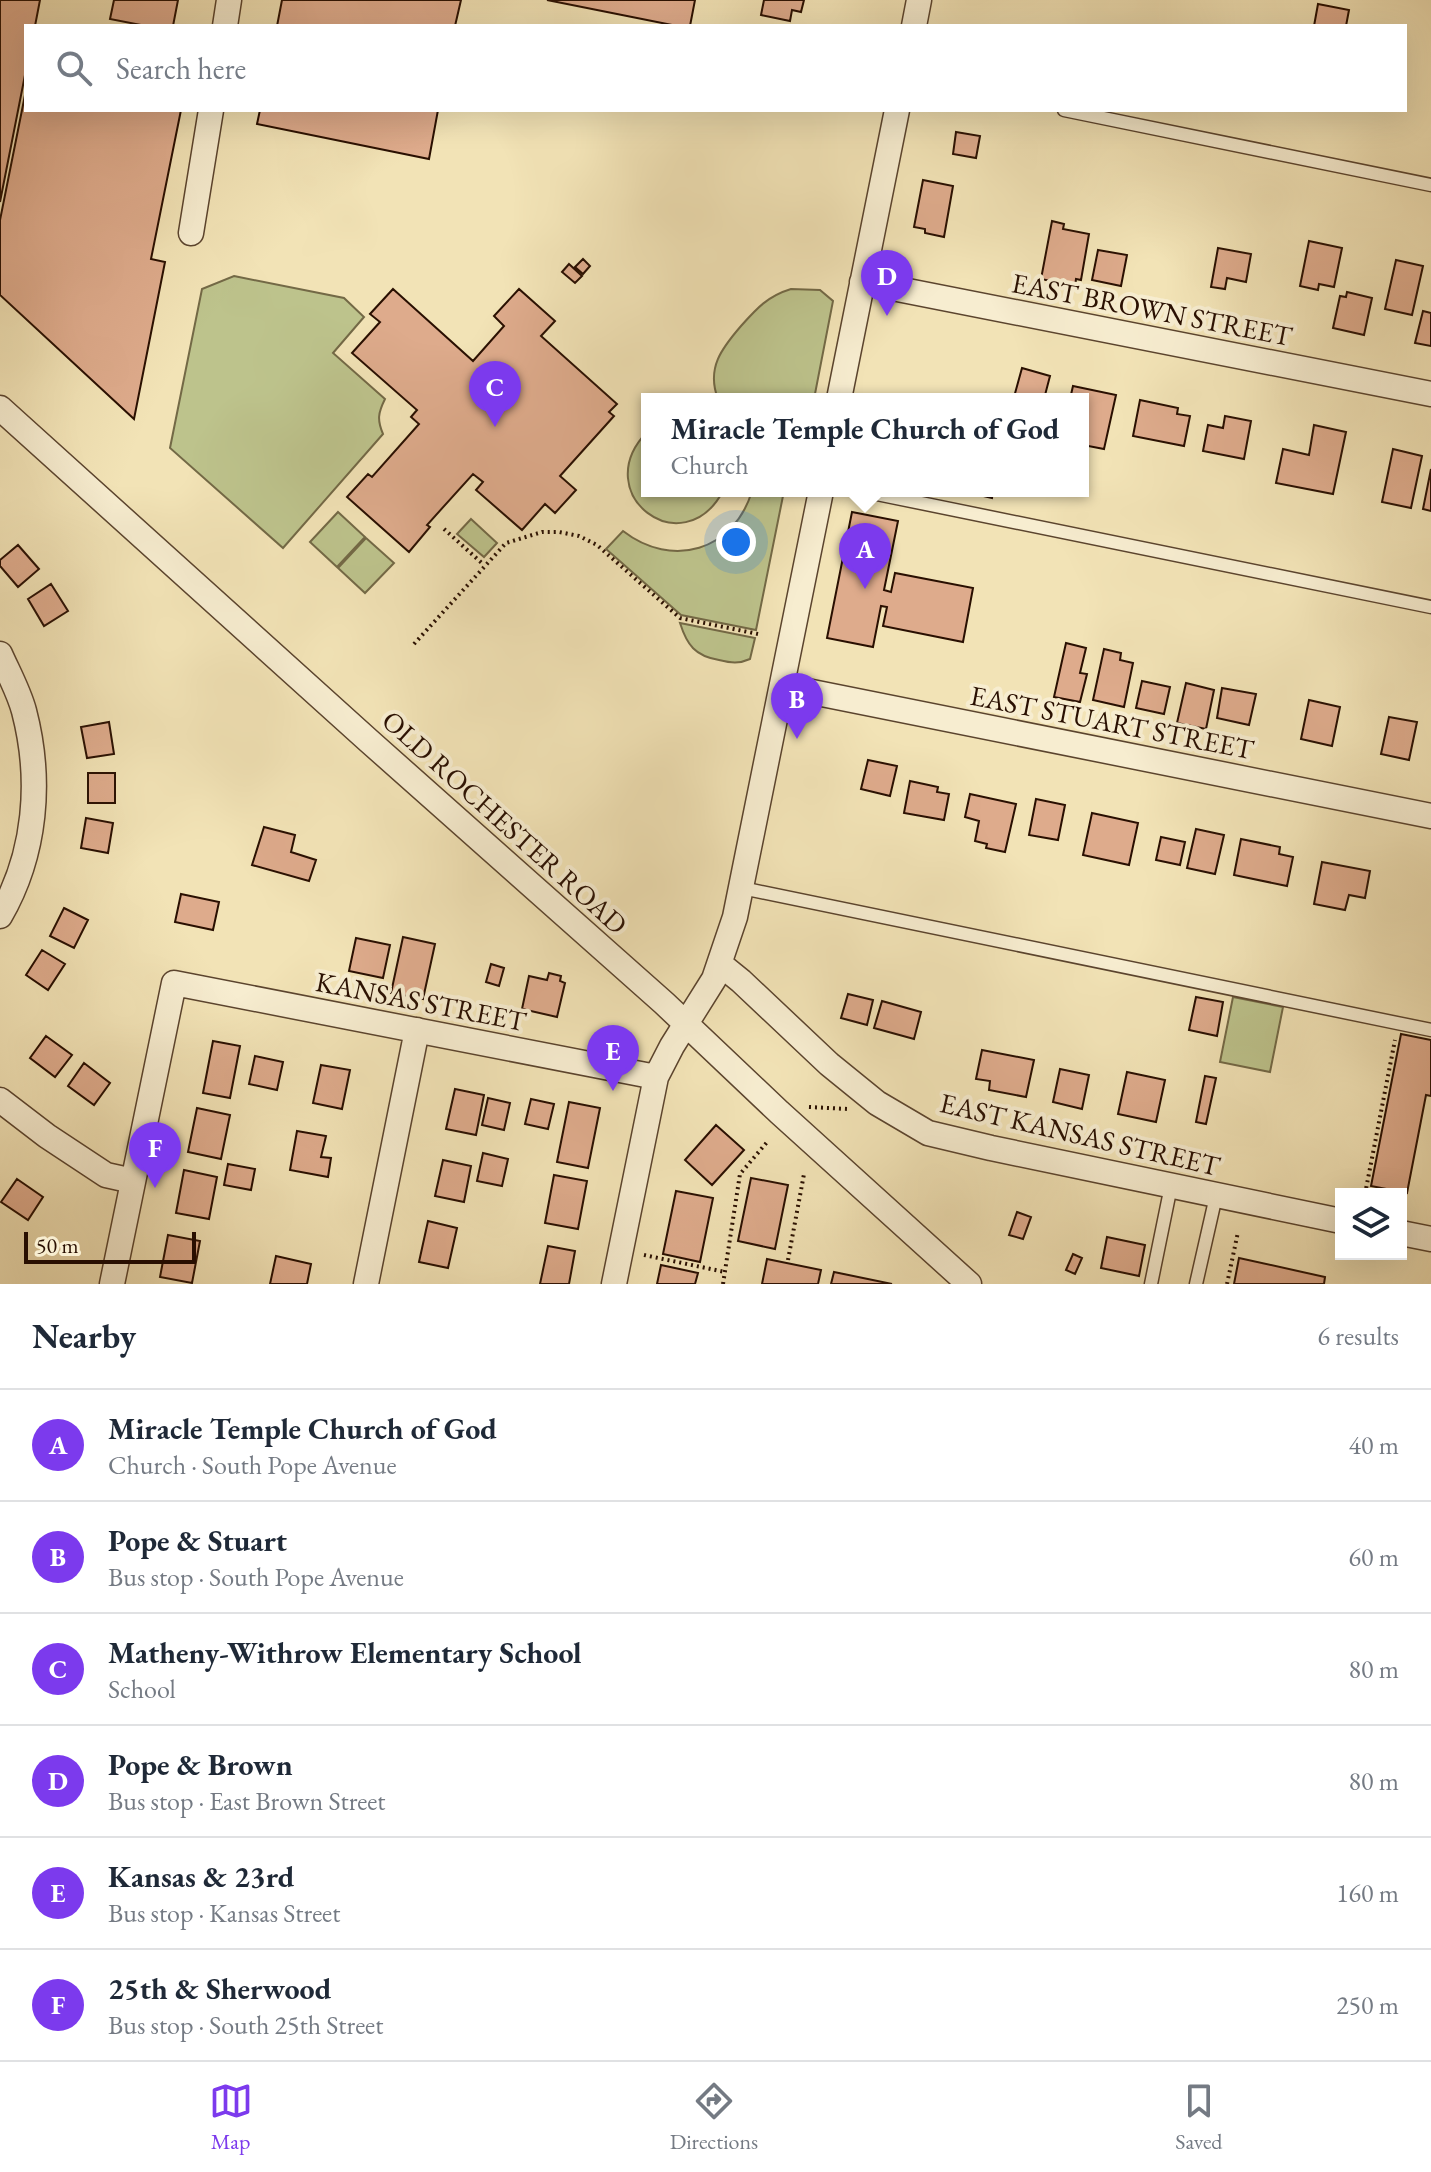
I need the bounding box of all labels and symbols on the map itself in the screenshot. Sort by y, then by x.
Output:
pin: D [861,250,913,316]
street label: EAST BROWN STREET [1009,264,1295,354]
pin: C [469,361,521,427]
your location [716,522,756,562]
pin: A [839,523,891,589]
pin: B [771,673,823,739]
street label: EAST STUART STREET [967,677,1257,767]
street label: OLD ROCHESTER ROAD [375,702,635,942]
street label: KANSAS STREET [313,963,530,1039]
pin: E [587,1025,639,1091]
street label: EAST KANSAS STREET [936,1084,1224,1184]
pin: F [129,1122,181,1188]
scale bar [24,1228,196,1264]

